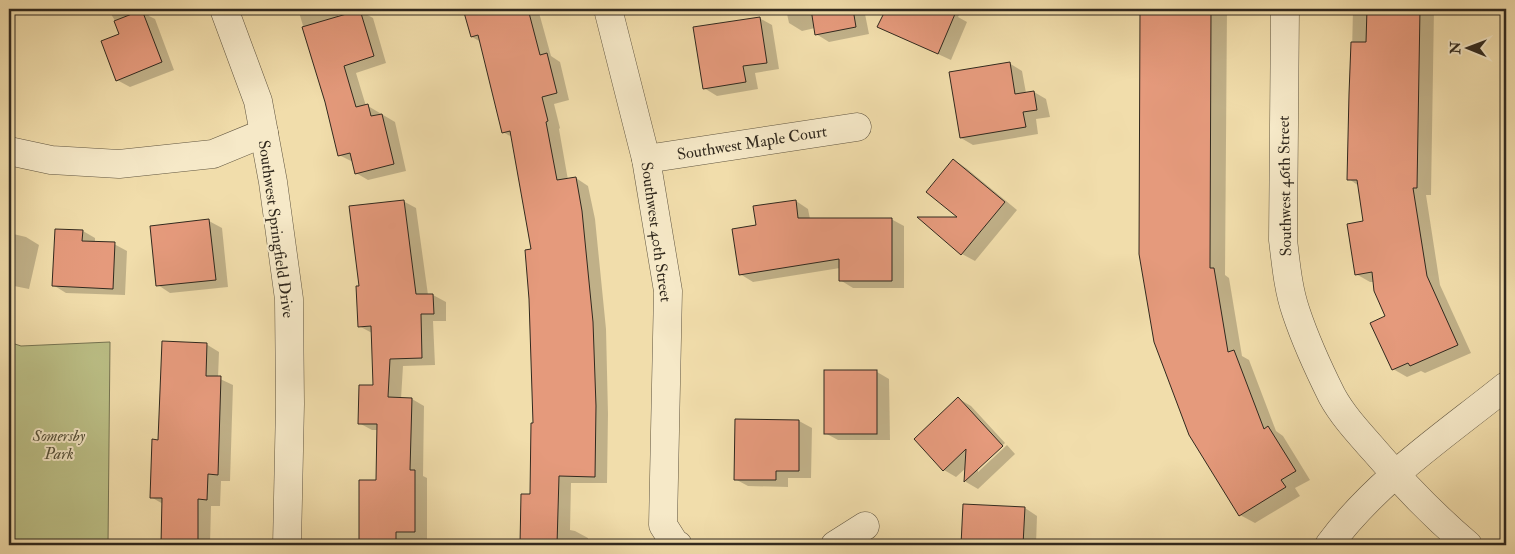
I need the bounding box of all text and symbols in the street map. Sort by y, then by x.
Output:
north arrow [1442,22,1492,72]
text: N [1447,41,1464,55]
street label: Southwest 46th Street [1274,115,1296,257]
street label: Southwest Maple Court [676,121,829,166]
street label: Southwest Springfield Drive [253,139,298,320]
street label: Southwest 40th Street [636,161,676,303]
park label: Somersby Park [32,426,86,464]

